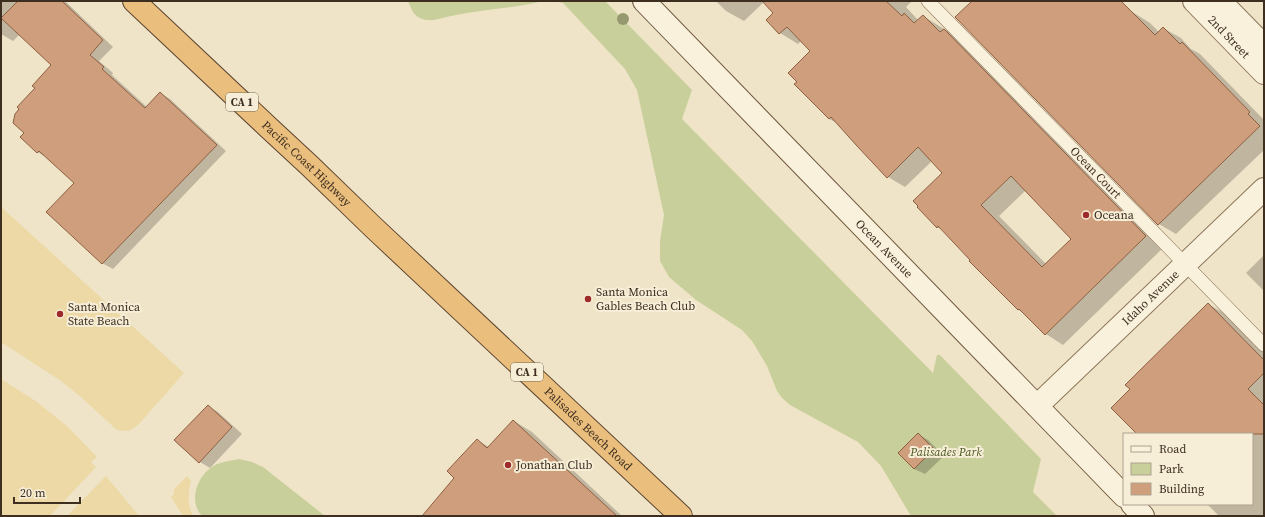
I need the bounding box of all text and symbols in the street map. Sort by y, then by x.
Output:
street label: 2nd Street [1204,12,1253,62]
road number: CA 1 [226,93,258,111]
street label: Pacific Coast Highway [258,117,355,210]
street label: Ocean Court [1067,143,1125,202]
place label: Oceana [1094,207,1135,223]
marker: Oceana [1081,210,1091,220]
street label: Ocean Avenue [852,216,916,282]
street label: Idaho Avenue [1119,266,1182,329]
place label: Santa Monica Gables Beach Club [596,284,695,314]
marker: Santa Monica Gables Beach Club [583,294,593,304]
place label: Santa Monica State Beach [68,299,141,329]
marker: Santa Monica State Beach [55,309,65,319]
road number: CA 1 [511,363,543,381]
street label: Palisades Beach Road [541,384,636,474]
legend [1123,433,1253,505]
text: Road [1159,441,1186,457]
park label: Palisades Park [909,444,982,460]
place label: Jonathan Club [515,457,592,473]
marker: Jonathan Club [503,460,513,470]
text: Park [1159,461,1184,477]
scale bar [14,479,80,505]
text: Building [1159,481,1204,497]
text: 20 m [20,485,46,501]

